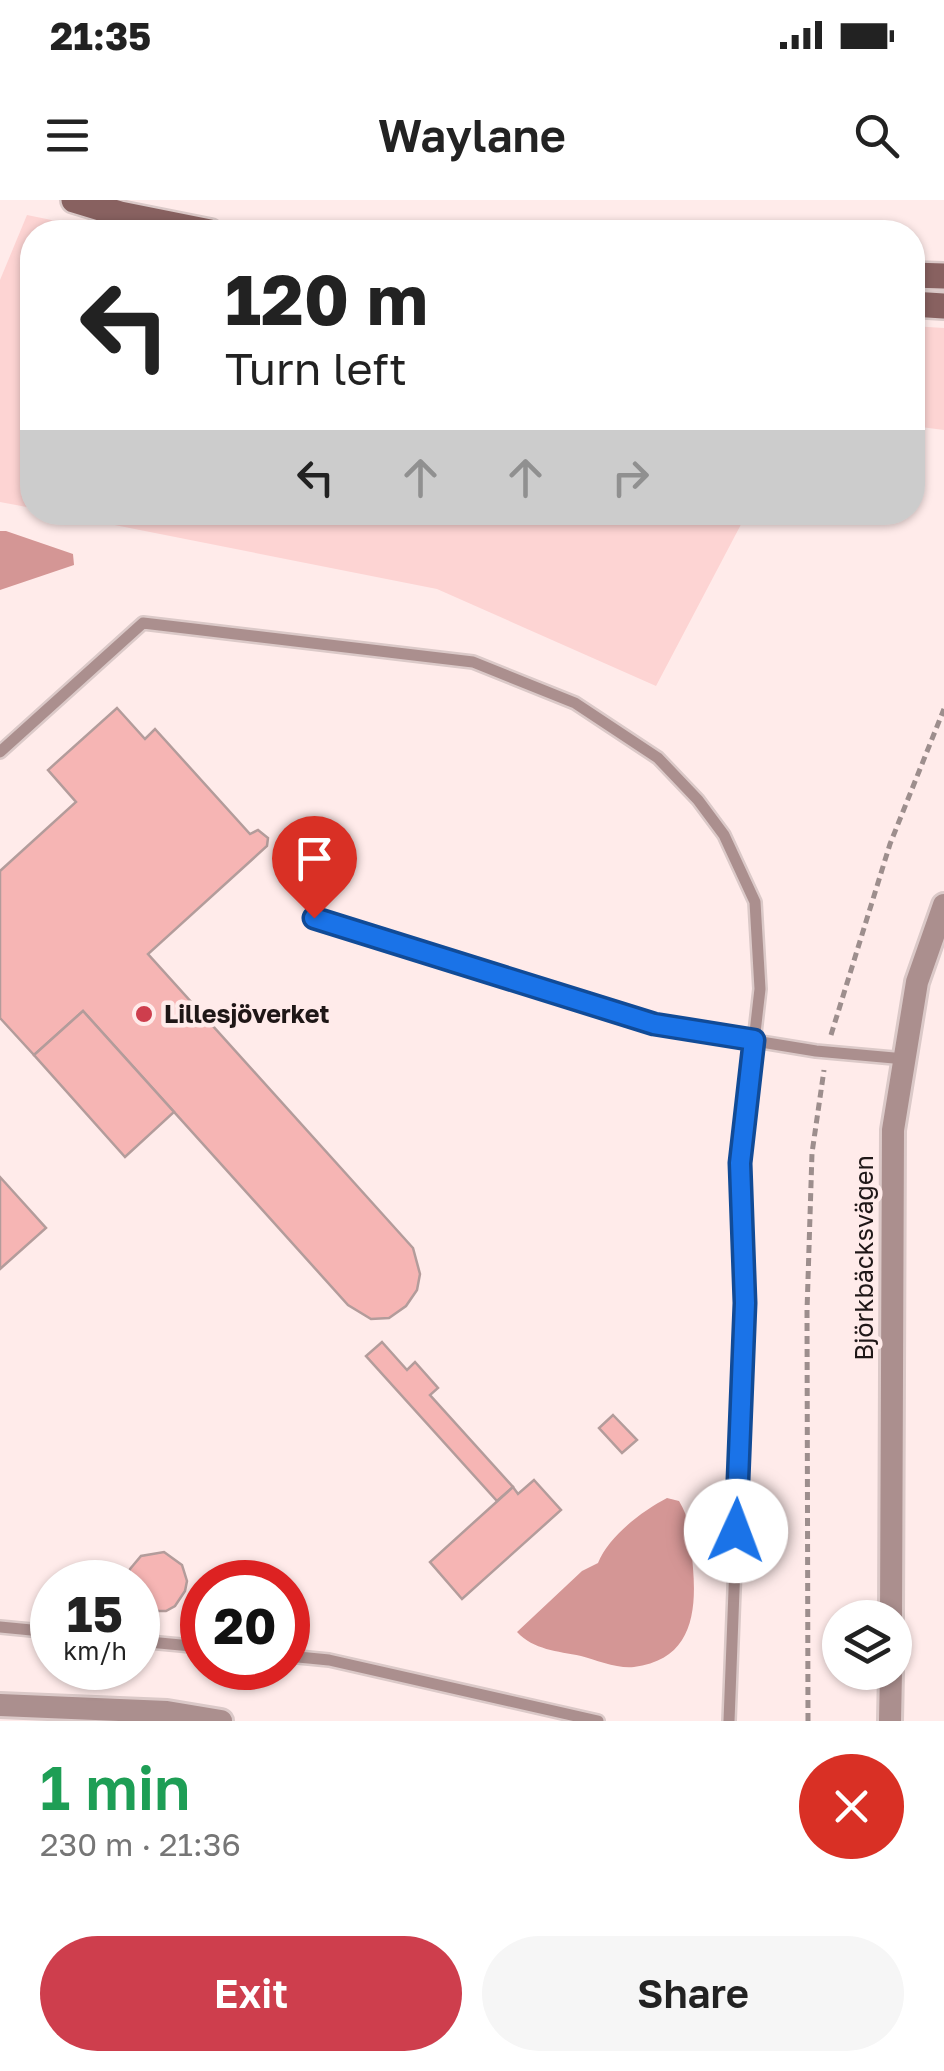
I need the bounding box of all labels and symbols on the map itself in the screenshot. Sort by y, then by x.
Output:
pin [272,816,357,919]
place label: Lillesjöverket [164,998,329,1029]
marker: Lillesjöverket [133,1003,155,1025]
street label: Björkbäcksvägen [848,1155,879,1361]
position arrow [684,1479,788,1583]
speed limit sign: 20 [180,1560,310,1690]

